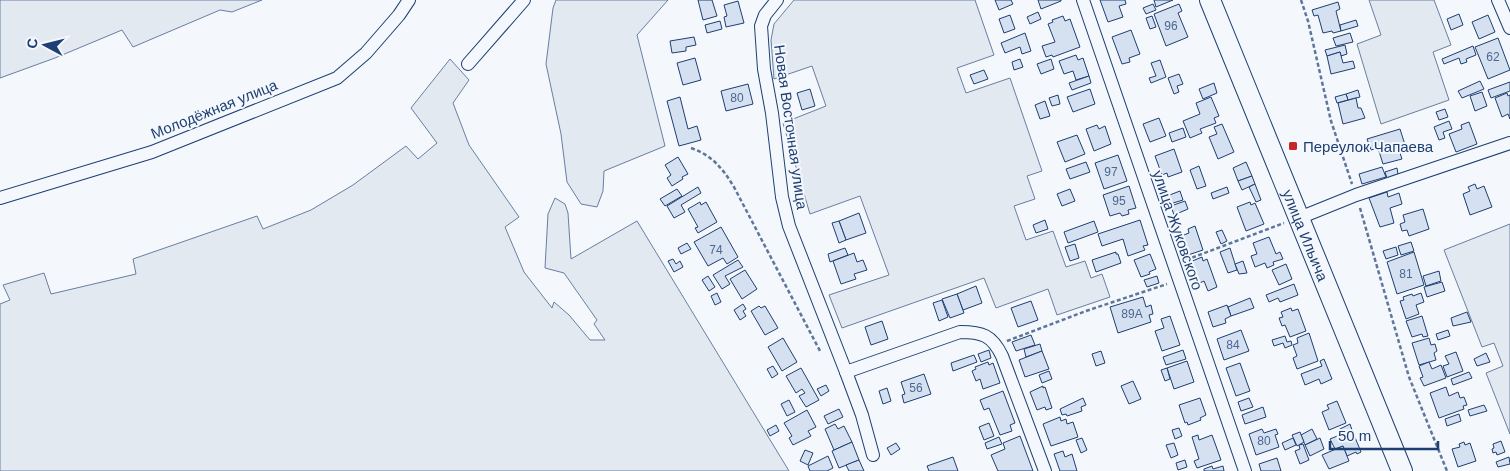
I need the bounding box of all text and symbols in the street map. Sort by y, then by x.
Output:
house number: 96 [1164,19,1178,33]
north arrow [20,20,70,70]
text: С [24,37,41,49]
street label: Новая Восточная улица [771,44,811,211]
house number: 62 [1486,50,1500,64]
street label: Молодёжная улица [148,76,280,142]
house number: 80 [730,91,744,105]
place label: Переулок Чапаева [1303,138,1434,155]
marker: Переулок Чапаева [1287,140,1299,152]
house number: 97 [1104,165,1118,179]
street label: улица Жуковского [1150,168,1206,292]
street label: улица Ильича [1280,187,1332,284]
house number: 95 [1112,194,1126,208]
house number: 74 [709,243,723,257]
house number: 81 [1399,267,1413,281]
house number: 89А [1121,307,1143,321]
house number: 84 [1226,338,1240,352]
house number: 56 [909,381,923,395]
scale bar [1330,418,1438,450]
text: 50 m [1338,427,1371,444]
house number: 80 [1257,434,1271,448]

